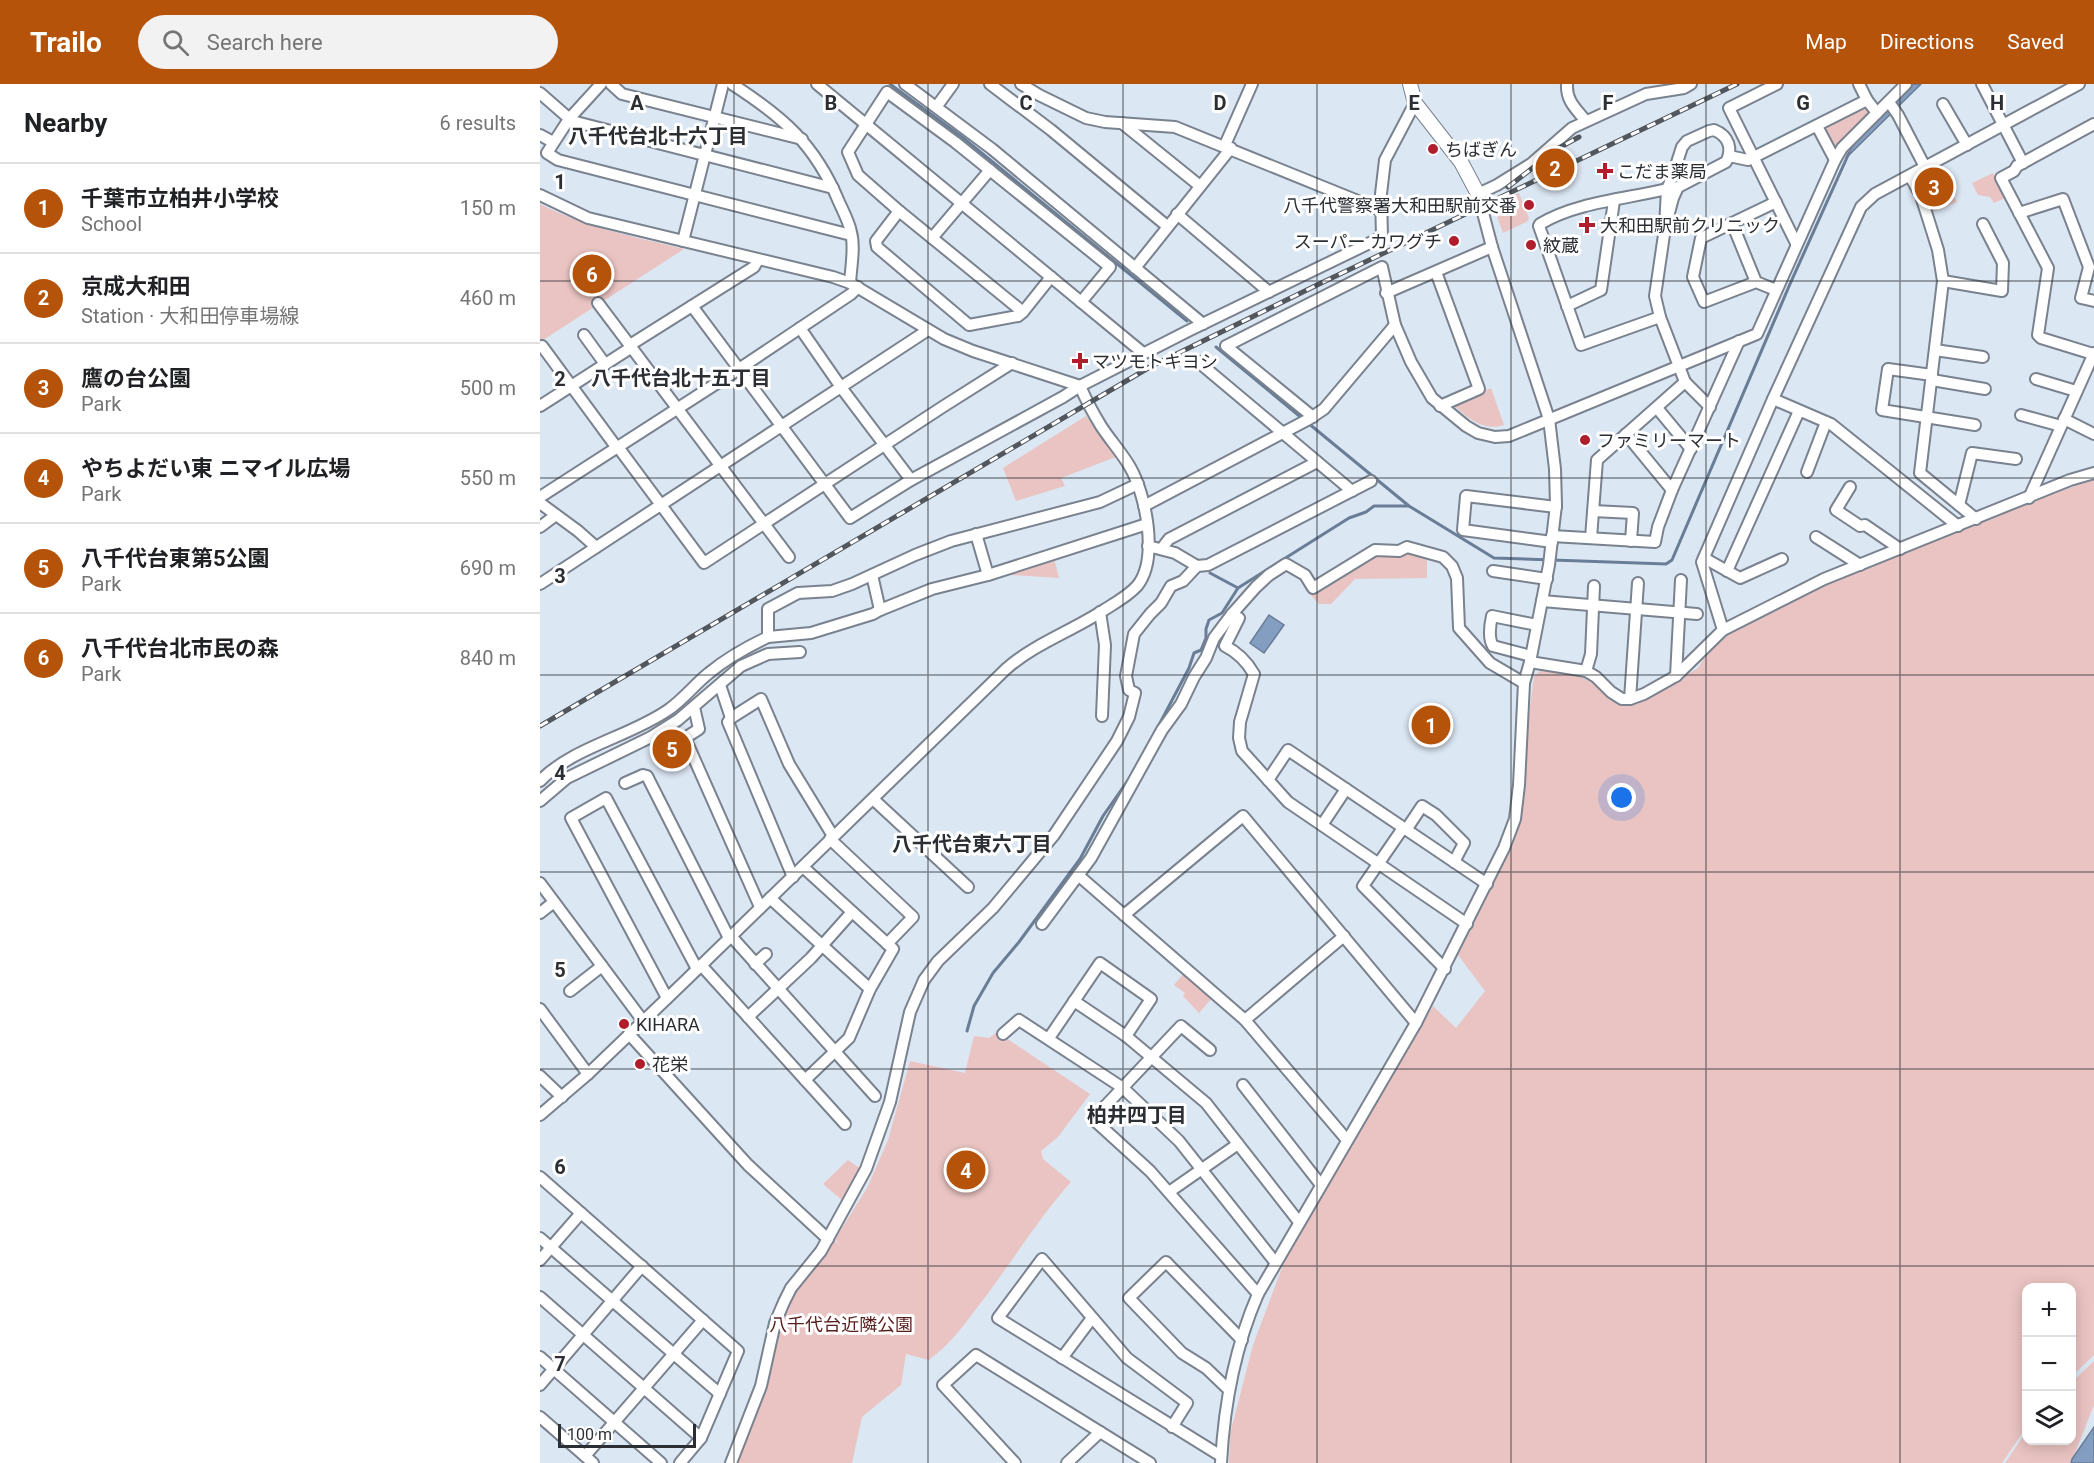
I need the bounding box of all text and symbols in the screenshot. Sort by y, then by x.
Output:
search box [138,15,558,69]
text: Trailo [30,26,102,59]
icon: search [159,26,192,59]
text: Search here [207,30,323,55]
text: Map [1805,30,1847,54]
text: Directions [1880,30,1974,54]
text: Saved [2007,30,2064,54]
text: A [630,91,644,115]
text: B [825,91,837,115]
text: C [1019,91,1033,115]
text: D [1214,91,1227,115]
text: E [1408,91,1420,115]
text: F [1603,91,1614,115]
text: G [1796,91,1810,115]
text: H [1990,91,2004,115]
text: Nearby [24,108,107,138]
text: 6 results [440,111,516,135]
district label: 八千代台北十六丁目 [568,124,748,148]
place label: ちばぎん [1445,139,1517,160]
marker: ちばぎん [1426,142,1440,156]
pin: 2 [1536,146,1574,190]
place label: こだま薬局 [1617,161,1707,182]
marker: こだま薬局 [1598,164,1612,178]
pin: 3 [1914,164,1954,210]
text: 1 [554,170,566,194]
text: 千葉市立柏井小学校 [81,186,279,211]
place label: 八千代警察署大和田駅前交番 [1283,195,1517,216]
text: 1 [38,196,49,220]
text: 150 m [460,196,516,220]
marker: 八千代警察署大和田駅前交番 [1522,198,1536,212]
text: School [81,212,142,236]
place label: 大和田駅前クリニック [1600,215,1780,236]
marker: 大和田駅前クリニック [1578,216,1596,234]
place label: スーパー カワグチ [1294,231,1442,252]
marker: スーパー カワグチ [1447,234,1461,248]
place label: 紋蔵 [1543,235,1579,256]
marker: 紋蔵 [1524,238,1538,252]
pin: 6 [572,252,612,297]
text: 京成大和田 [81,274,191,299]
text: 2 [38,286,49,310]
text: 460 m [460,286,516,310]
text: Station · 大和田停車場線 [81,304,299,328]
place label: マツモトキヨシ [1092,351,1218,372]
marker: マツモトキヨシ [1073,354,1087,368]
text: 鷹の台公園 [81,366,191,391]
district label: 八千代台北十五丁目 [591,366,771,390]
text: 2 [554,367,566,391]
text: 3 [38,376,49,400]
text: 500 m [460,376,516,400]
text: Park [81,392,121,416]
place label: ファミリーマート [1597,430,1741,451]
marker: ファミリーマート [1578,433,1592,447]
text: やちよだい東 ニマイル広場 [81,456,350,481]
text: 4 [38,466,49,490]
text: 550 m [460,466,516,490]
text: Park [81,482,121,506]
text: 八千代台東第5公園 [81,546,270,571]
text: 5 [38,556,49,580]
text: 690 m [460,556,516,580]
text: 3 [554,564,566,588]
text: Park [81,572,121,596]
text: 八千代台北市民の森 [81,636,279,661]
text: 6 [38,646,49,670]
text: 840 m [460,646,516,670]
text: Park [81,662,121,686]
pin: 1 [1412,702,1450,748]
pin: 5 [652,726,692,772]
text: 4 [554,761,566,785]
your location [1607,783,1636,812]
district label: 八千代台東六丁目 [892,832,1052,856]
text: 5 [554,958,566,982]
place label: KIHARA [636,1014,700,1035]
marker: KIHARA [617,1017,631,1031]
place label: 花栄 [652,1054,688,1075]
marker: 花栄 [633,1057,647,1071]
district label: 柏井四丁目 [1087,1103,1187,1127]
pin: 4 [946,1148,986,1192]
text: 6 [554,1155,566,1179]
map controls [2022,1283,2076,1445]
button: + [2022,1283,2076,1337]
park label: 八千代台近隣公園 [769,1314,913,1335]
button: − [2022,1337,2076,1391]
text: 7 [554,1352,566,1376]
button: layers [2022,1391,2076,1445]
scale bar [558,1421,696,1448]
text: 100 m [567,1425,612,1444]

